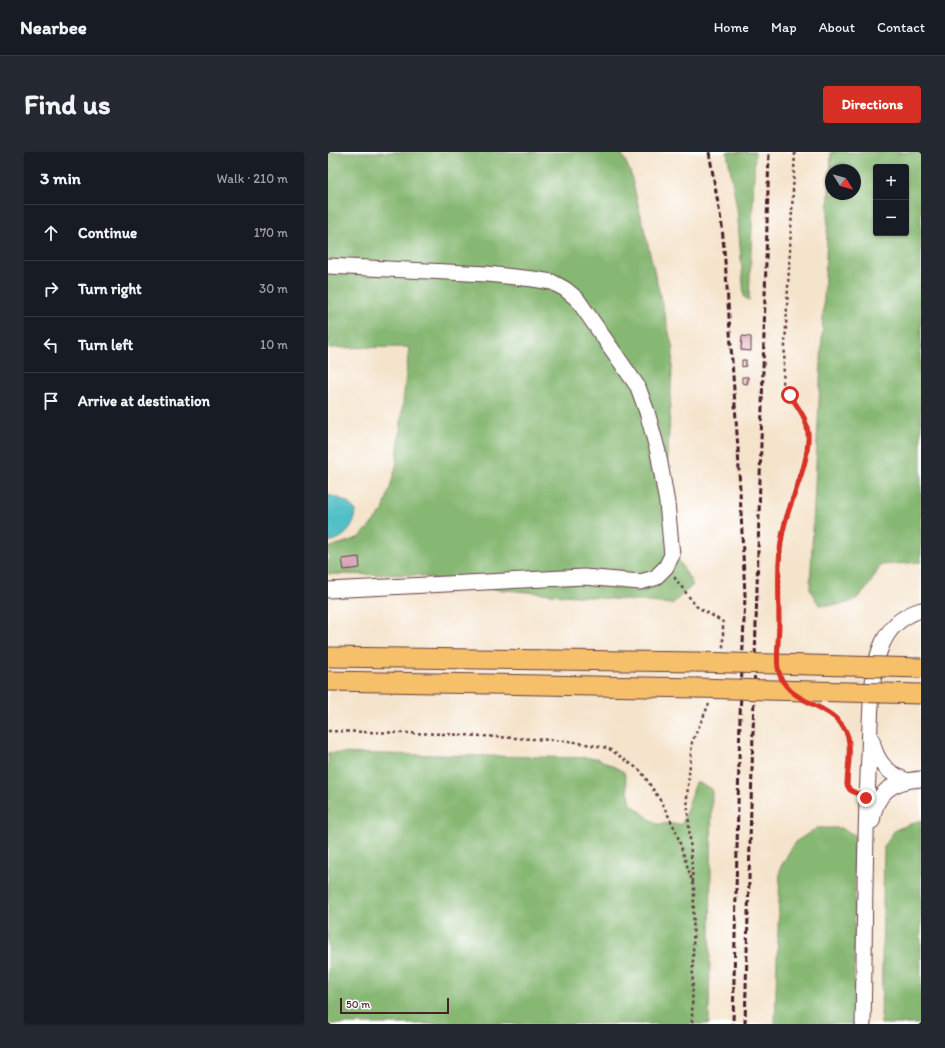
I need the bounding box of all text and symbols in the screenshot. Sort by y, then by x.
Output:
text: Nearbee [20,16,87,39]
text: Home [714,19,749,36]
text: Map [771,19,797,36]
text: About [819,19,855,36]
text: Contact [877,19,925,36]
button: Directions [823,86,921,123]
text: Find us [24,87,111,121]
north arrow [825,164,861,200]
map controls [873,164,909,236]
button: + [873,164,909,200]
text: 3 min [40,168,81,188]
text: Walk · 210 m [217,171,288,186]
button: − [873,200,909,236]
icon: ahead [40,222,62,244]
text: Continue [78,224,137,242]
text: 170 m [254,225,288,240]
icon: right [40,278,62,300]
text: Turn right [78,280,142,298]
text: 30 m [259,281,288,296]
icon: left [40,334,62,356]
text: Turn left [78,336,133,354]
text: 10 m [260,337,288,352]
route start [781,386,799,404]
icon: arrive [40,390,62,412]
text: Arrive at destination [78,392,210,410]
route end [857,789,875,807]
scale bar [340,996,449,1015]
text: 50 m [346,998,370,1011]

